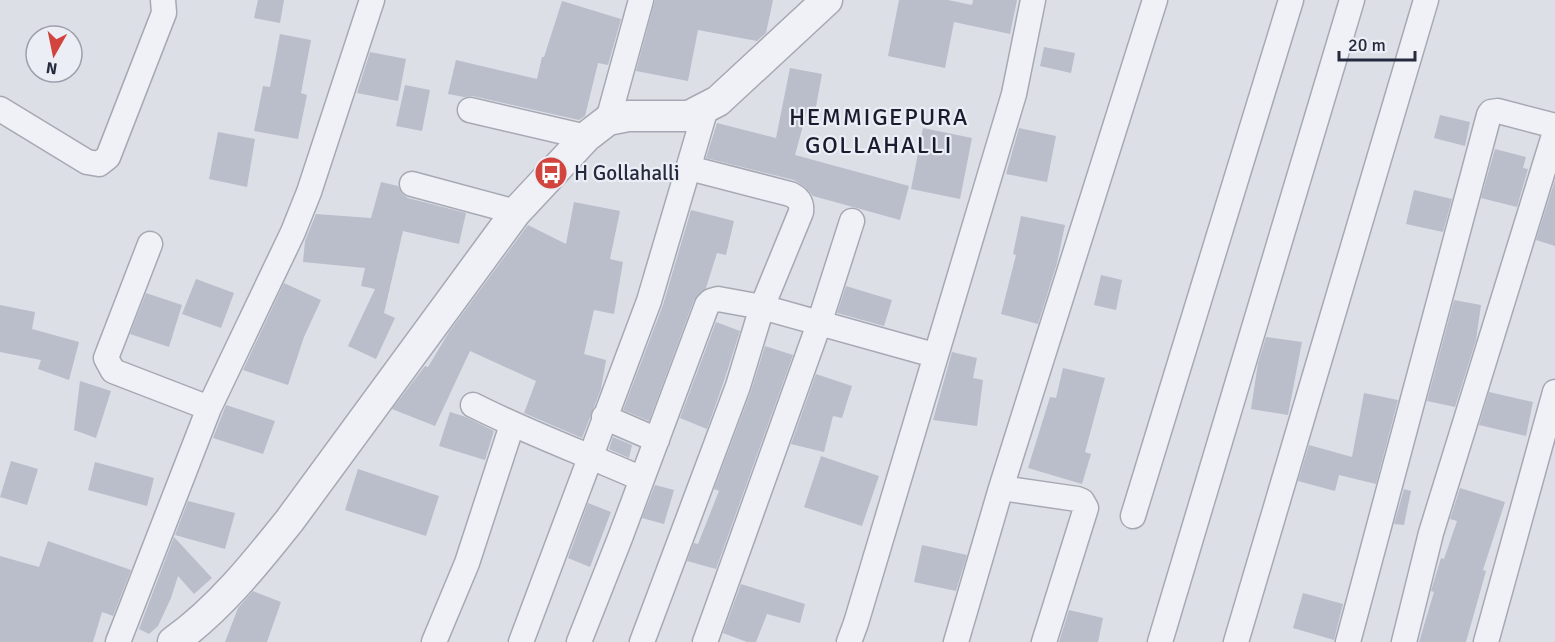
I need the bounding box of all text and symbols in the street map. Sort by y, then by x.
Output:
north arrow [24,24,84,84]
scale bar [1339,24,1416,62]
text: 20 m [1348,34,1386,56]
text: N [45,57,59,79]
district label: HEMMIGEPURA GOLLAHALLI [789,102,969,160]
bus stop icon: H Gollahalli [533,155,569,191]
place label: H Gollahalli [574,160,680,186]

